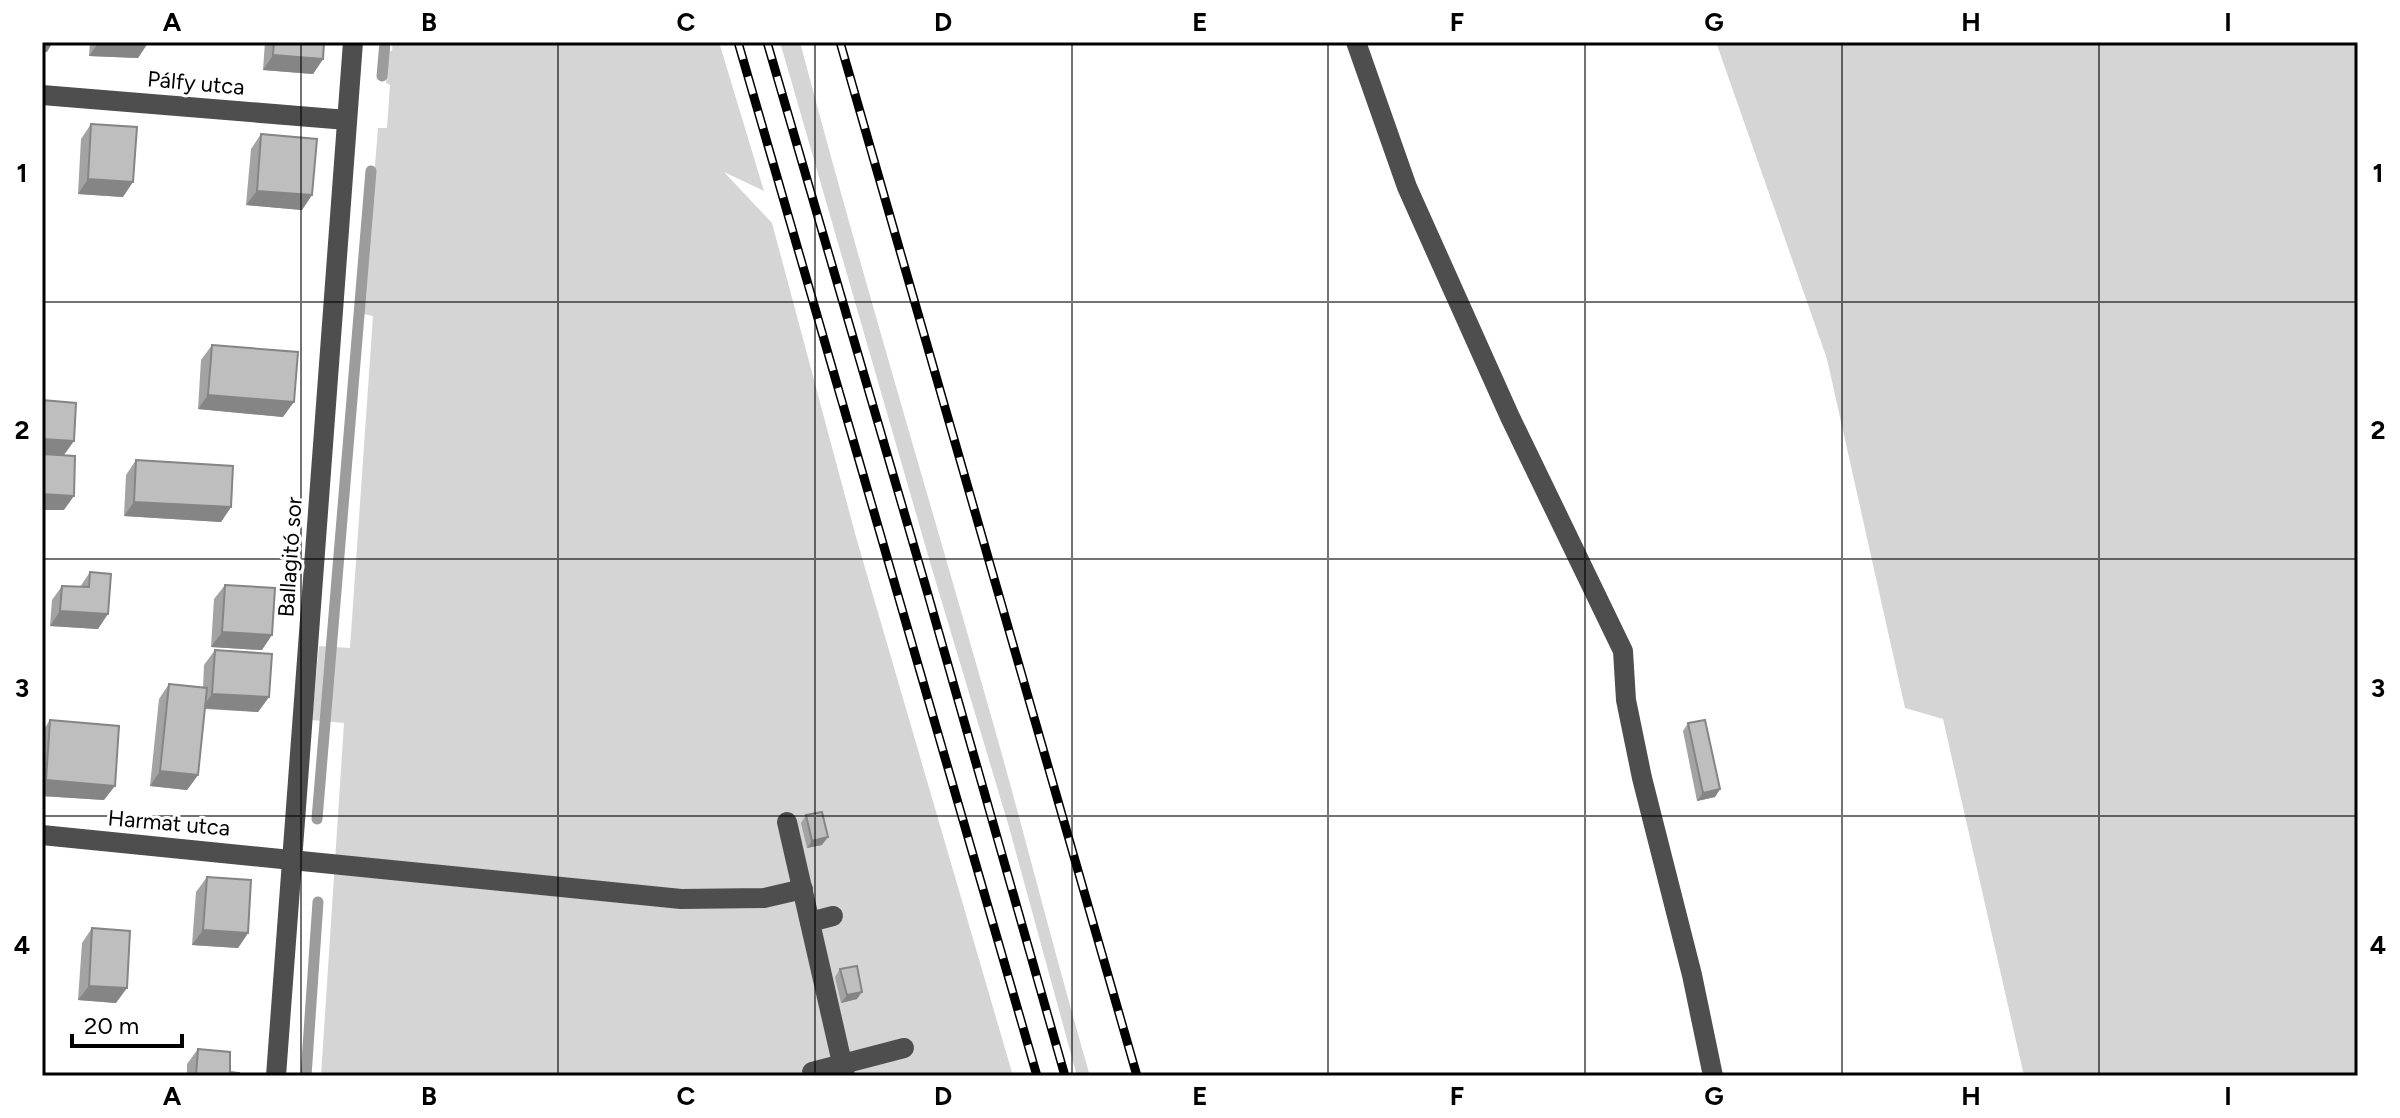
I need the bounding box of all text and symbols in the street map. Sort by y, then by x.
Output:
text: A [163,6,182,38]
text: B [421,6,437,38]
text: C [677,6,696,38]
text: D [934,6,952,38]
text: E [1192,6,1208,38]
text: F [1450,6,1464,38]
text: G [1704,6,1724,38]
text: H [1961,6,1981,38]
text: I [2224,6,2232,38]
street label: Pálfy utca [146,65,246,101]
text: 1 [17,157,27,189]
text: 1 [2373,157,2383,189]
text: 2 [14,414,30,446]
text: 2 [2370,414,2386,446]
street label: Ballagitó sor [272,495,308,618]
text: 3 [15,672,29,704]
text: 3 [2371,672,2385,704]
street label: Harmat utca [107,804,231,842]
text: 4 [14,929,30,961]
text: 4 [2370,929,2386,961]
scale bar [72,998,182,1048]
text: 20 m [84,1011,139,1040]
text: A [163,1080,182,1112]
text: B [421,1080,437,1112]
text: C [677,1080,696,1112]
text: D [934,1080,952,1112]
text: E [1192,1080,1208,1112]
text: F [1450,1080,1464,1112]
text: G [1704,1080,1724,1112]
text: H [1961,1080,1981,1112]
text: I [2224,1080,2232,1112]

